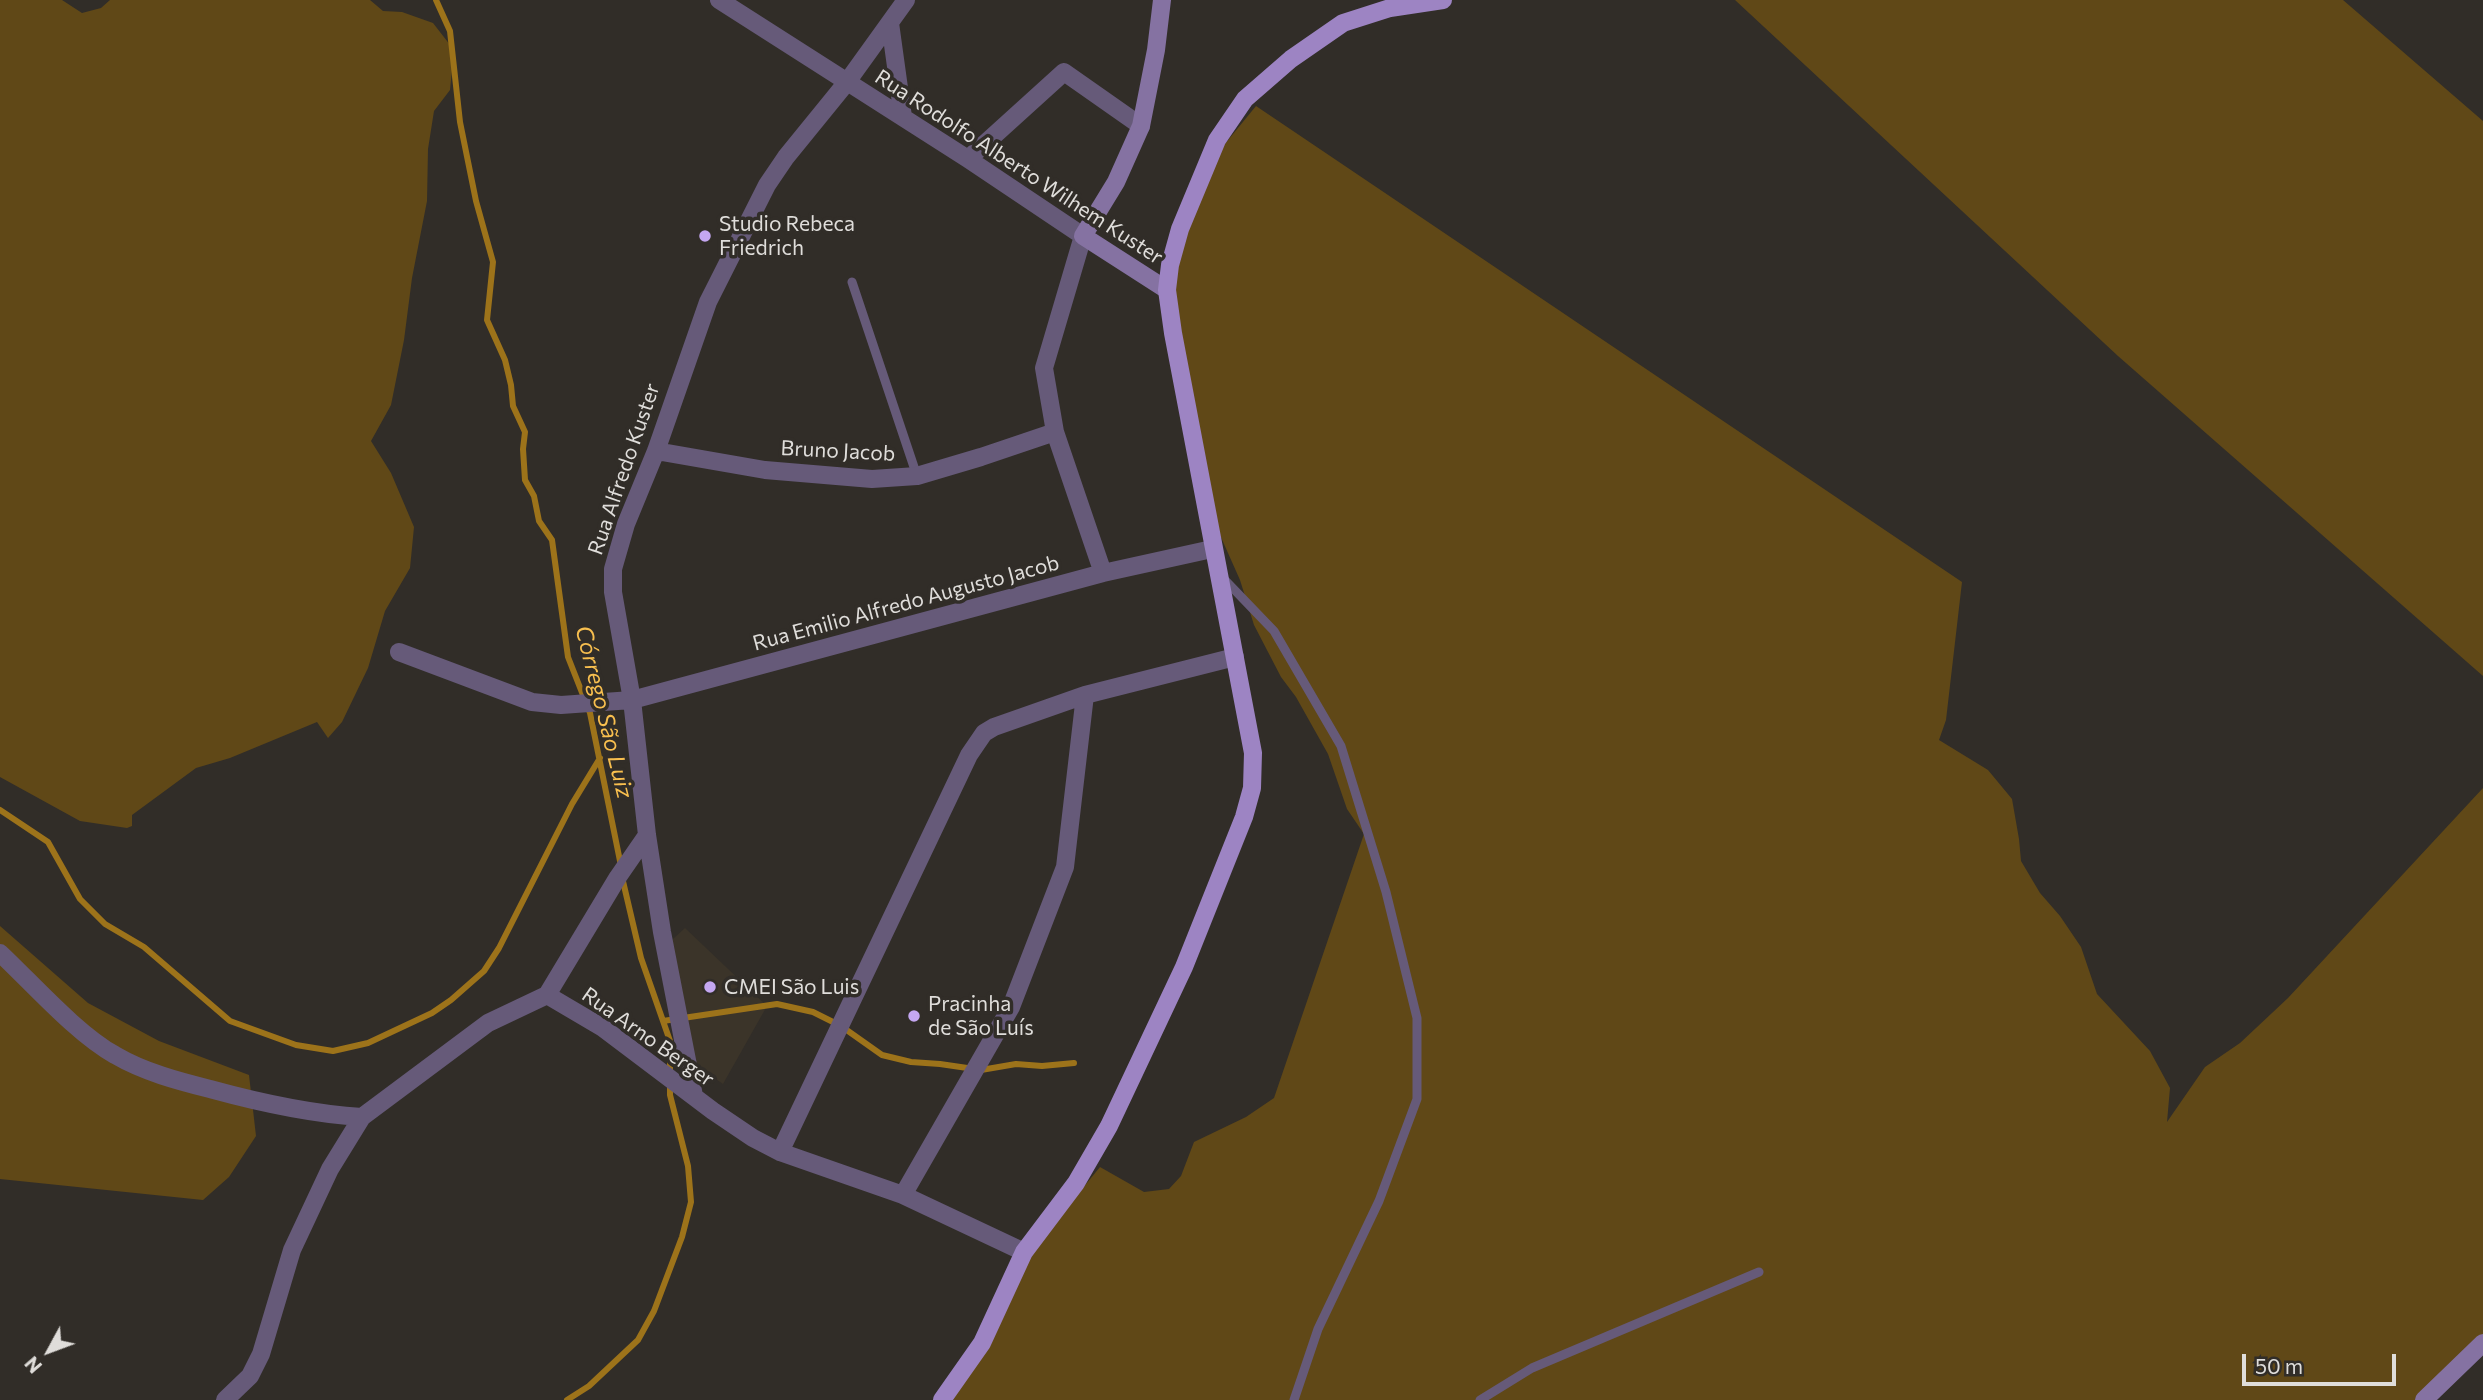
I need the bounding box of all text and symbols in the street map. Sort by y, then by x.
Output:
street label: Rua Rodolfo Alberto Wilhem Kuster [870,64,1168,270]
place label: Studio Rebeca Friedrich [719,211,855,261]
marker: Studio Rebeca Friedrich [697,228,713,244]
street label: Rua Alfredo Kuster [583,380,665,558]
street label: Bruno Jacob [780,435,896,467]
street label: Rua Emilio Alfredo Augusto Jacob [750,550,1062,656]
water label: Córrego São Luiz [569,623,639,801]
place label: CMEI São Luis [724,974,859,1000]
marker: CMEI São Luis [702,979,718,995]
street label: Rua Arno Berger [577,982,719,1092]
place label: Pracinha de São Luís [928,991,1034,1041]
marker: Pracinha de São Luís [906,1008,922,1024]
north arrow [14,1316,84,1386]
scale bar [2245,1340,2399,1384]
text: N [19,1352,46,1378]
text: 50 m [2255,1353,2303,1378]

